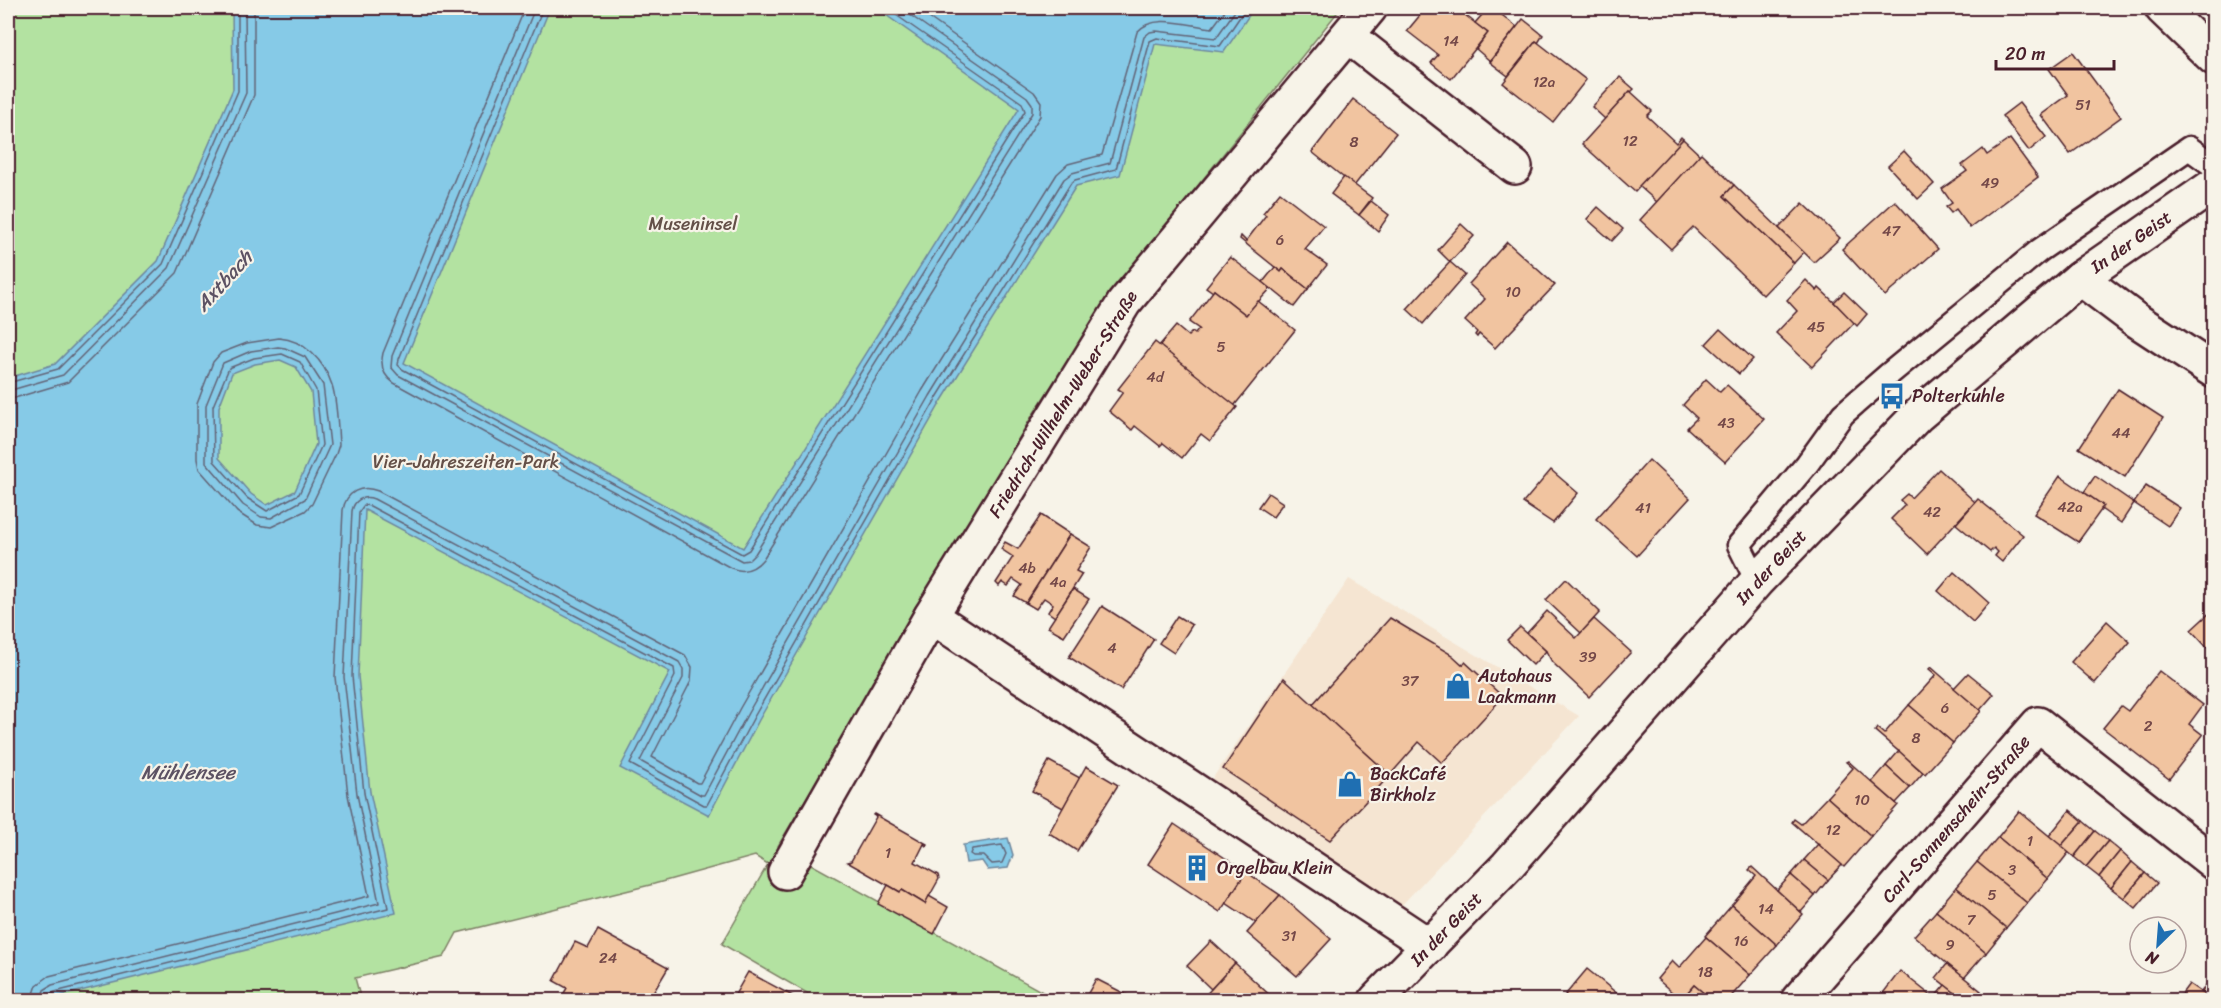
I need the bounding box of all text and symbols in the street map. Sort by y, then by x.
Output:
house number: 14 [1443,28,1459,54]
scale bar [1996,33,2114,71]
text: 20 m [2005,38,2045,70]
house number: 12a [1533,69,1556,95]
house number: 51 [2075,92,2091,118]
house number: 12 [1622,128,1638,154]
house number: 8 [1349,129,1359,155]
house number: 49 [1981,170,1999,196]
street label: In der Geist [2083,202,2179,283]
park label: Museninsel [649,208,738,240]
house number: 47 [1882,218,1901,244]
house number: 6 [1276,227,1284,253]
water label: Axtbach [186,240,263,321]
house number: 10 [1505,279,1521,305]
street label: Friedrich-Wilhelm-Weber-Straße [980,284,1147,524]
house number: 45 [1807,314,1825,340]
house number: 5 [1216,334,1226,360]
house number: 4d [1146,364,1165,390]
place label: Polterkuhle [1912,380,2005,412]
bus stop icon: Polterkuhle [1877,381,1907,411]
house number: 43 [1717,410,1735,436]
house number: 44 [2112,420,2130,446]
park label: Vier-Jahreszeiten-Park [373,446,559,478]
house number: 42a [2057,494,2083,520]
house number: 41 [1635,495,1651,521]
house number: 42 [1923,499,1941,525]
street label: In der Geist [1727,522,1815,613]
house number: 4b [1018,555,1036,581]
house number: 4a [1050,569,1067,595]
house number: 4 [1107,635,1117,661]
house number: 39 [1579,644,1597,670]
place label: Autohaus Laakmann [1477,660,1557,713]
house number: 37 [1402,668,1420,694]
shop icon: Autohaus Laakmann [1443,671,1473,701]
house number: 6 [1941,695,1949,721]
house number: 2 [2144,713,2153,739]
house number: 8 [1911,725,1921,751]
street label: Carl-Sonnenschein-Straße [1873,727,2039,911]
water label: Mühlensee [141,755,237,790]
place label: BackCafé Birkholz [1370,758,1446,811]
shop icon: BackCafé Birkholz [1335,769,1365,799]
house number: 10 [1854,787,1870,813]
house number: 12 [1825,817,1841,843]
house number: 1 [2027,828,2033,854]
house number: 1 [885,840,891,866]
place label: Orgelbau Klein [1217,852,1333,884]
building icon: Orgelbau Klein [1182,853,1212,883]
house number: 3 [2008,857,2016,883]
house number: 5 [1987,882,1997,908]
street label: In der Geist [1401,884,1490,975]
house number: 14 [1758,896,1774,922]
house number: 7 [1967,907,1977,933]
north arrow [2128,915,2188,975]
house number: 31 [1282,923,1296,949]
house number: 16 [1734,928,1748,954]
house number: 9 [1945,932,1955,958]
text: N [2140,942,2164,974]
house number: 24 [599,945,617,971]
house number: 18 [1697,959,1713,985]

